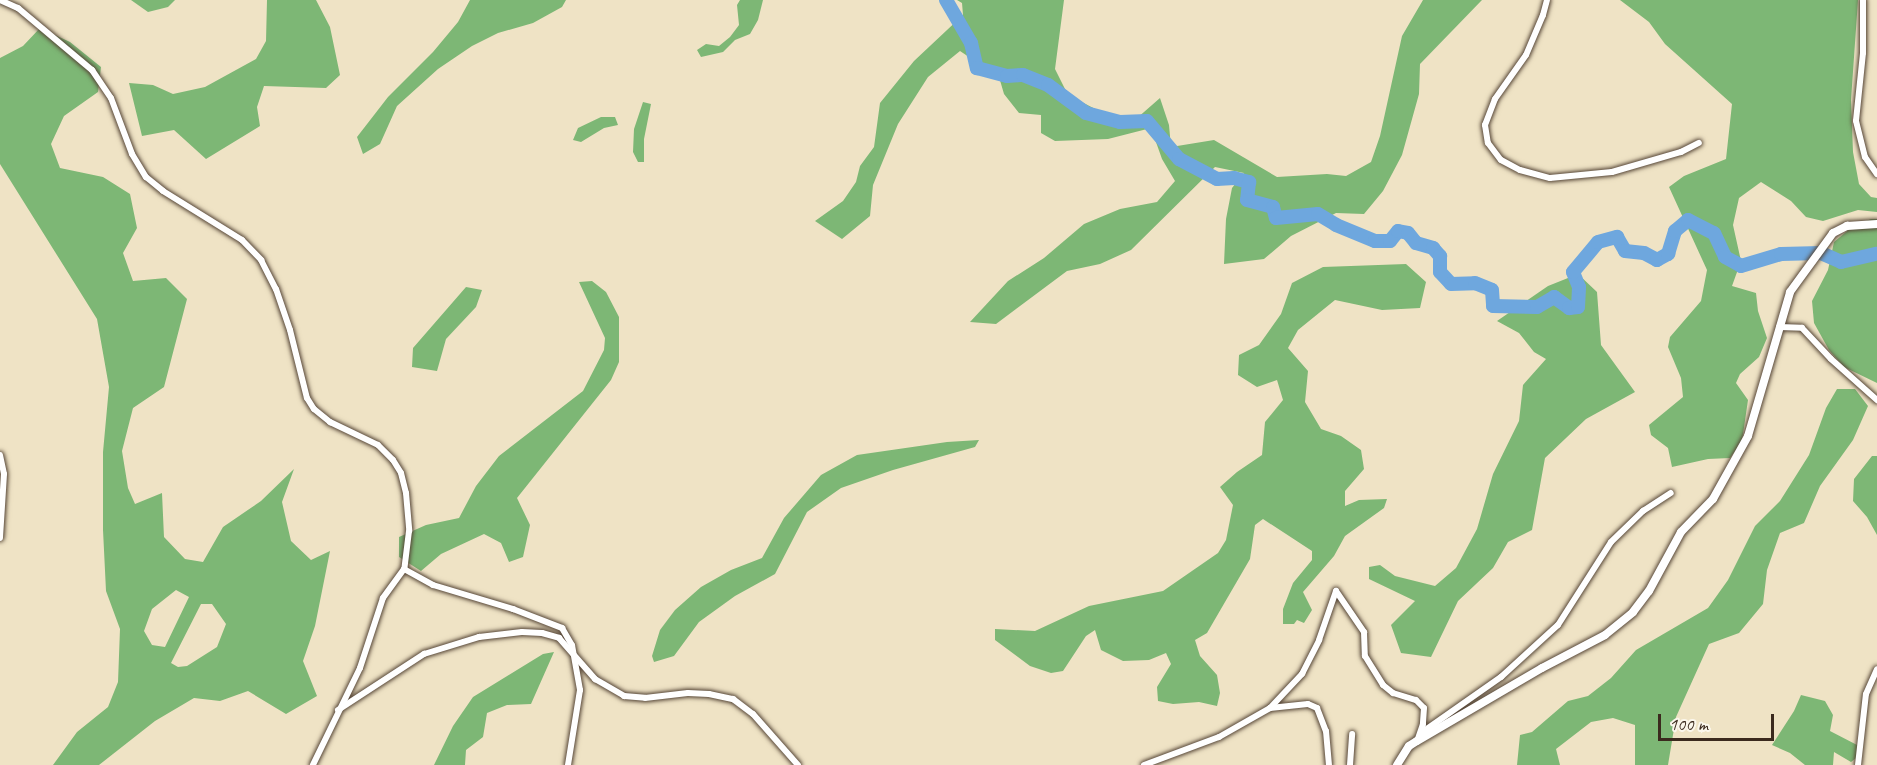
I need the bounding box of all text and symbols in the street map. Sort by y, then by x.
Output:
scale bar [1661,702,1776,740]
text: 100 m [1669,713,1708,735]

